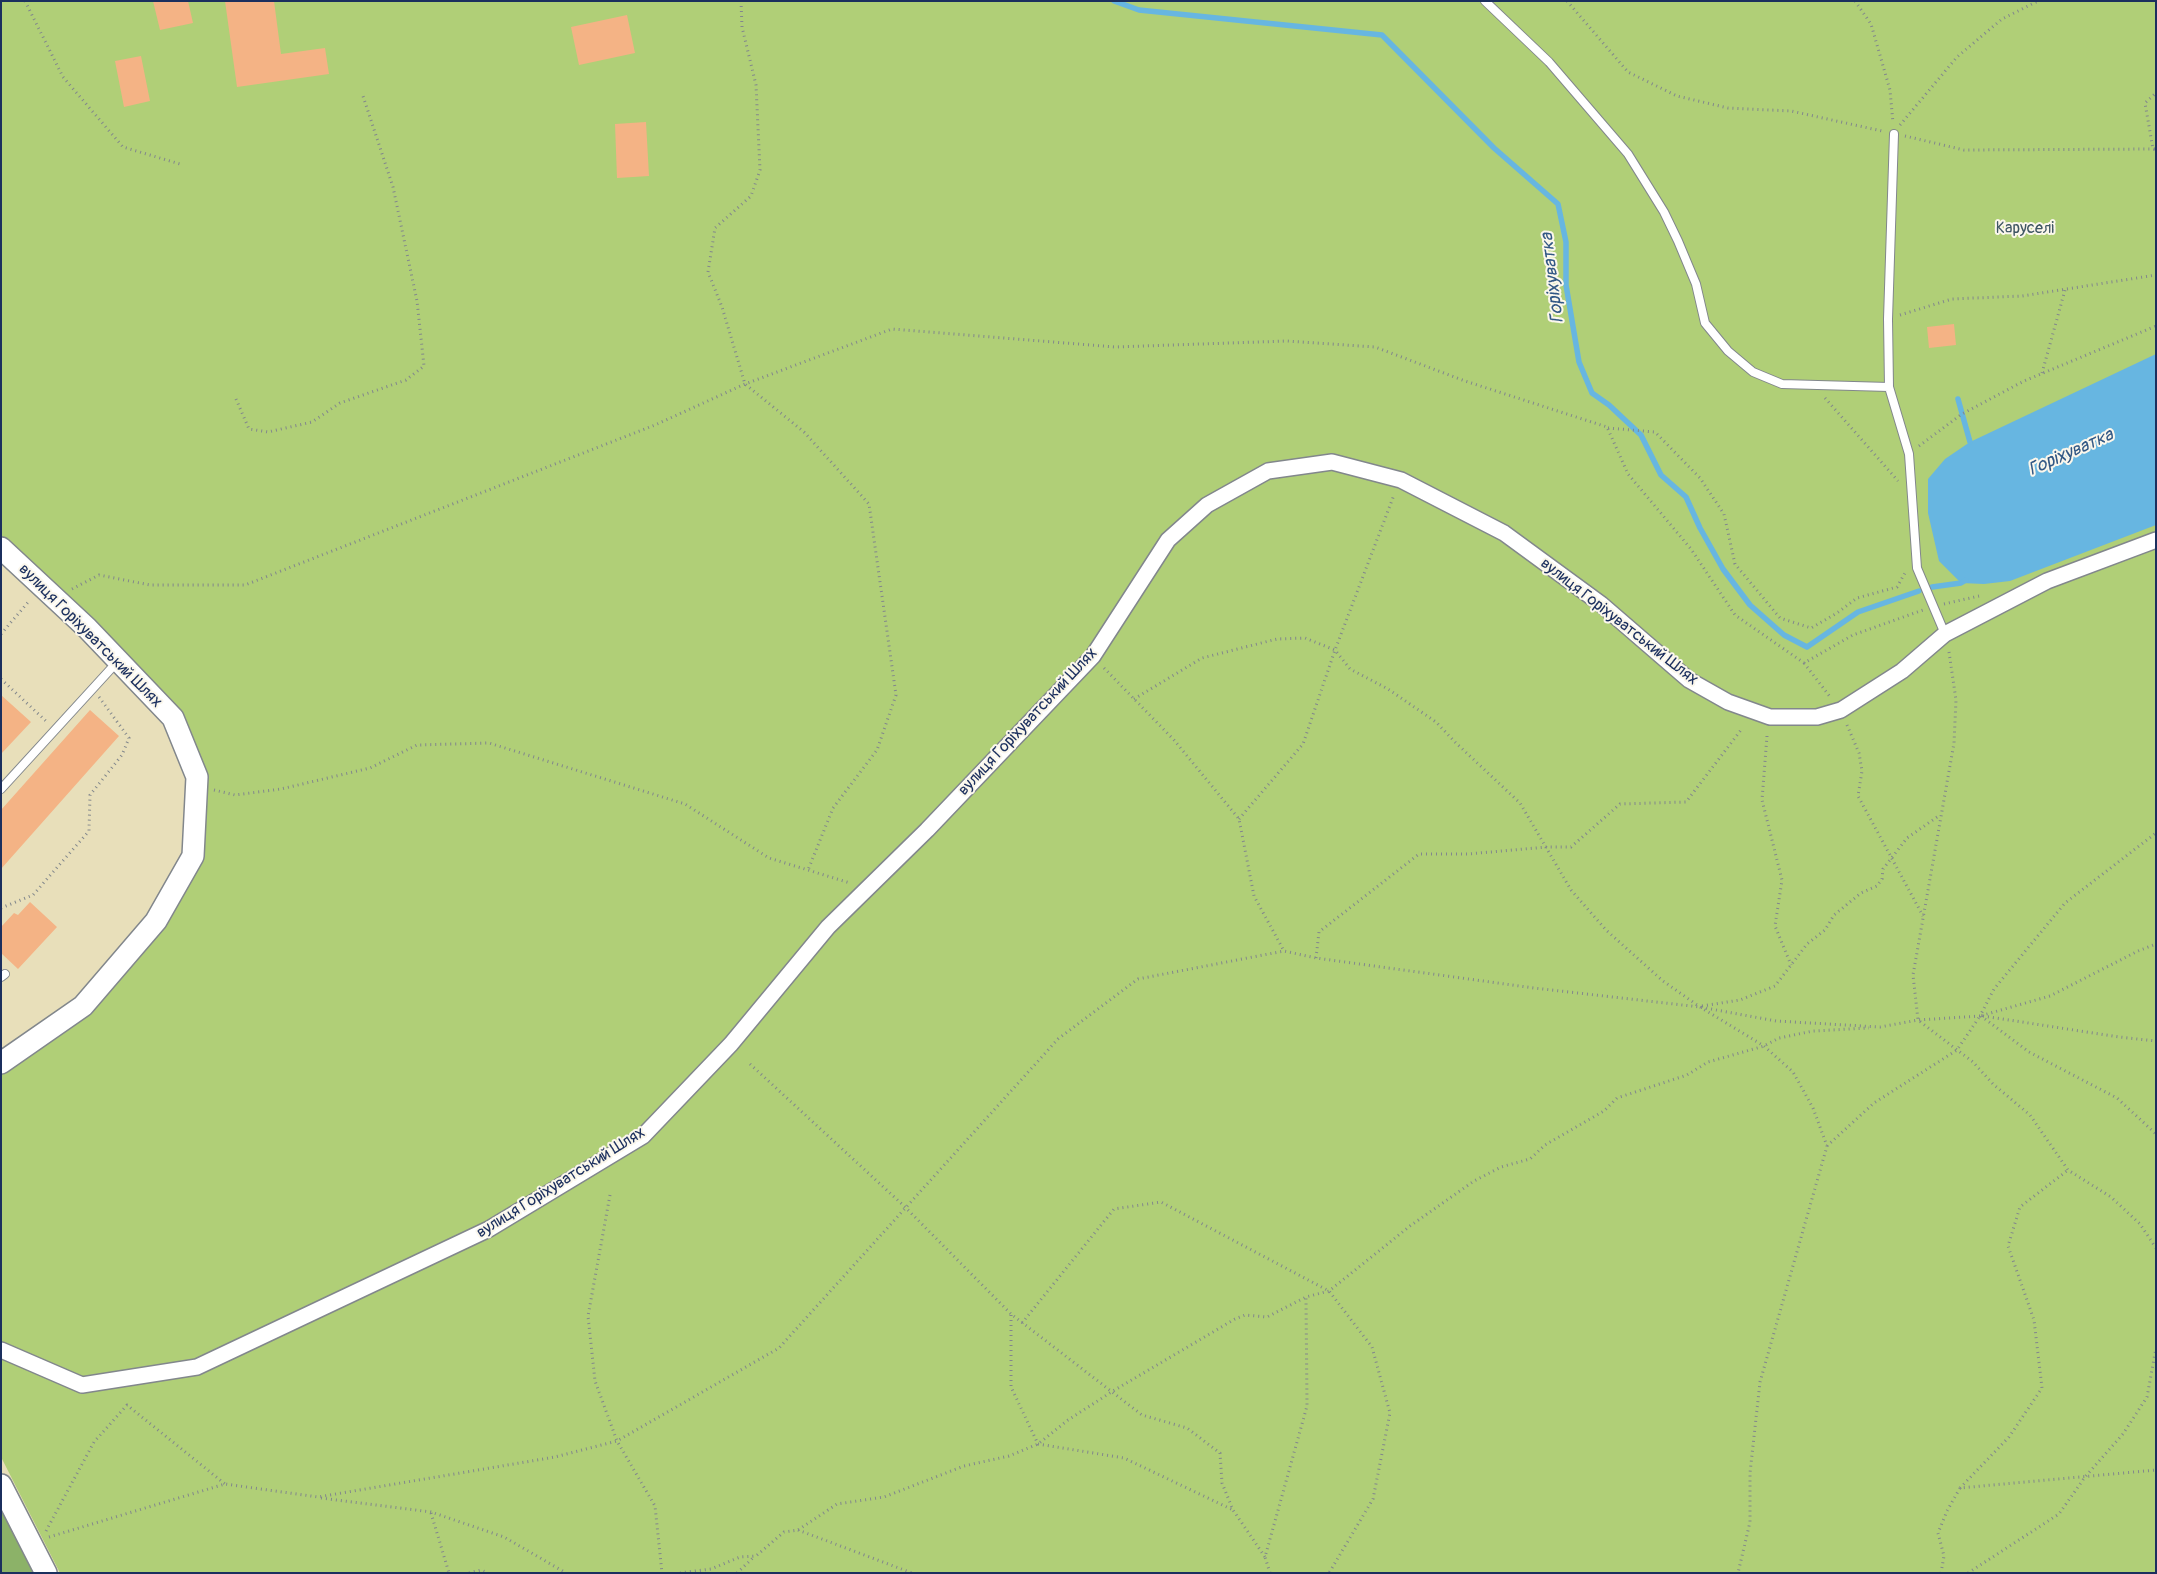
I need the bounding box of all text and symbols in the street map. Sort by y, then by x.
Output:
park label: Каруселі [1996,219,2054,239]
water label: Горіхуватка [1537,232,1569,324]
water label: Горіхуватка [2025,425,2117,481]
street label: вулиця Горіхуватський Шлях [1536,554,1702,690]
street label: вулиця Горіхуватський Шлях [14,560,166,712]
street label: вулиця Горіхуватський Шлях [954,644,1102,800]
street label: вулиця Горіхуватський Шлях [473,1123,649,1243]

